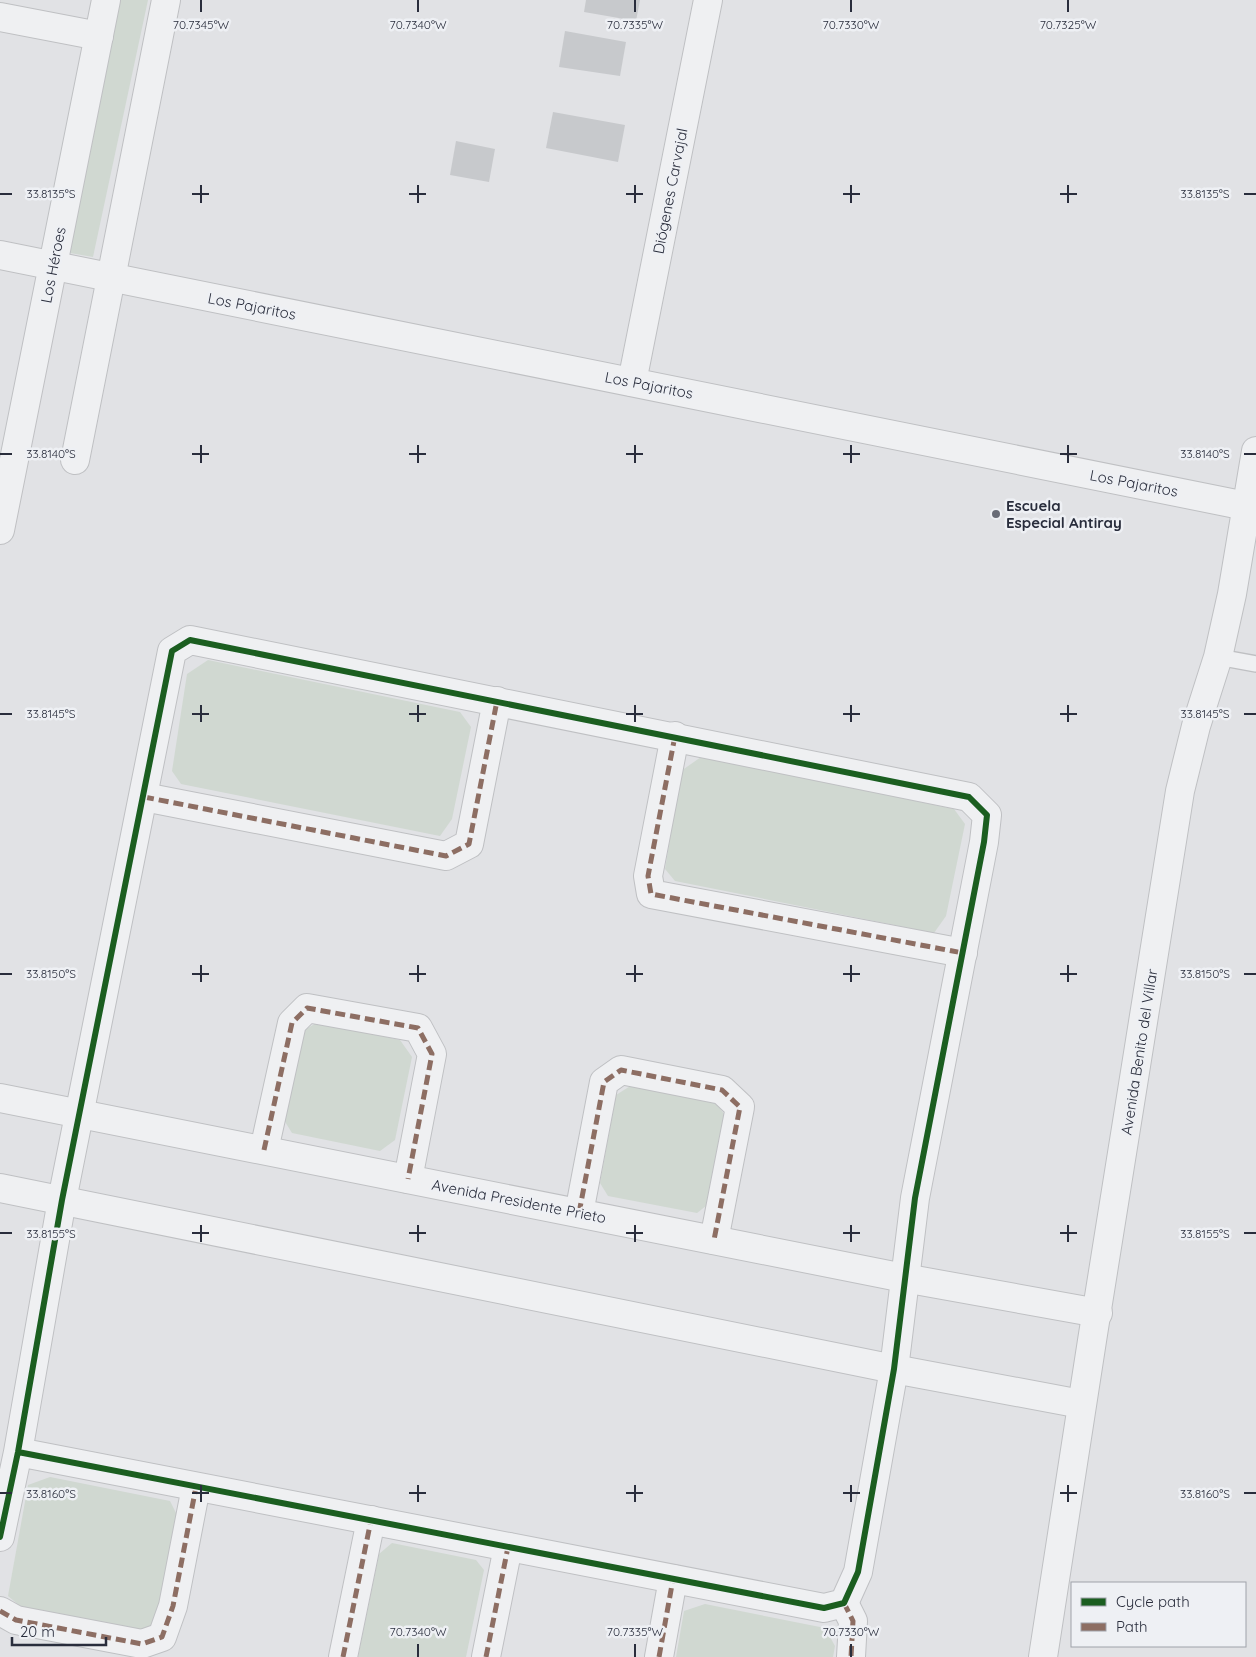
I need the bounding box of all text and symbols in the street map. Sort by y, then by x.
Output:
text: 70.7345°W [173,17,230,32]
text: 70.7340°W [390,17,447,32]
text: 70.7335°W [607,17,664,32]
text: 70.7330°W [823,17,880,32]
text: 70.7325°W [1040,17,1097,32]
street label: Diógenes Carvajal [648,126,692,256]
text: 33.8135°S [26,186,76,201]
text: 33.8135°S [1180,186,1230,201]
street label: Los Héroes [36,225,70,305]
street label: Los Pajaritos [206,288,298,324]
street label: Los Pajaritos [603,367,695,403]
text: 33.8140°S [26,446,76,461]
text: 33.8140°S [1180,446,1230,461]
street label: Los Pajaritos [1088,465,1180,501]
place label: Escuela Especial Antiray [1006,496,1122,532]
marker: Escuela Especial Antiray [990,508,1002,520]
text: 33.8145°S [26,706,76,721]
text: 33.8145°S [1180,706,1230,721]
text: 33.8150°S [26,966,76,981]
text: 33.8150°S [1180,966,1230,981]
street label: Avenida Benito del Villar [1116,967,1162,1137]
street label: Avenida Presidente Prieto [430,1175,608,1227]
text: 33.8155°S [26,1226,76,1241]
text: 33.8155°S [1180,1226,1230,1241]
text: 33.8160°S [26,1486,76,1501]
text: 33.8160°S [1180,1486,1230,1501]
legend [1071,1582,1246,1647]
text: Cycle path [1116,1592,1190,1611]
scale bar [12,1614,106,1646]
text: Path [1116,1617,1148,1636]
text: 20 m [20,1622,55,1641]
text: 70.7340°W [390,1624,447,1639]
text: 70.7335°W [607,1624,664,1639]
text: 70.7330°W [823,1624,880,1639]

